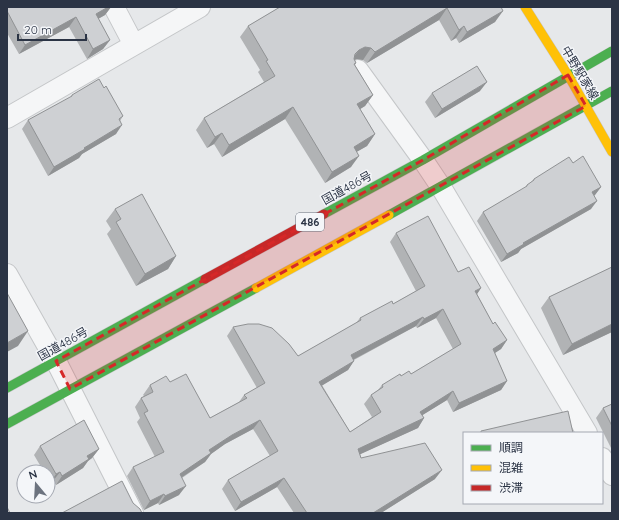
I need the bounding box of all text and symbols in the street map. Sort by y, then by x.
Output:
scale bar [18,16,86,42]
text: 20 m [24,22,52,37]
street label: 中野駅家線 [559,43,602,102]
street label: 国道486号 [319,168,375,208]
road number: 486 [296,213,324,231]
street label: 国道486号 [35,324,91,364]
legend [463,432,603,504]
text: 順調 [499,440,523,455]
text: 混雑 [499,460,523,475]
north arrow [16,464,56,504]
text: N [27,467,39,482]
text: 渋滞 [499,480,523,495]

